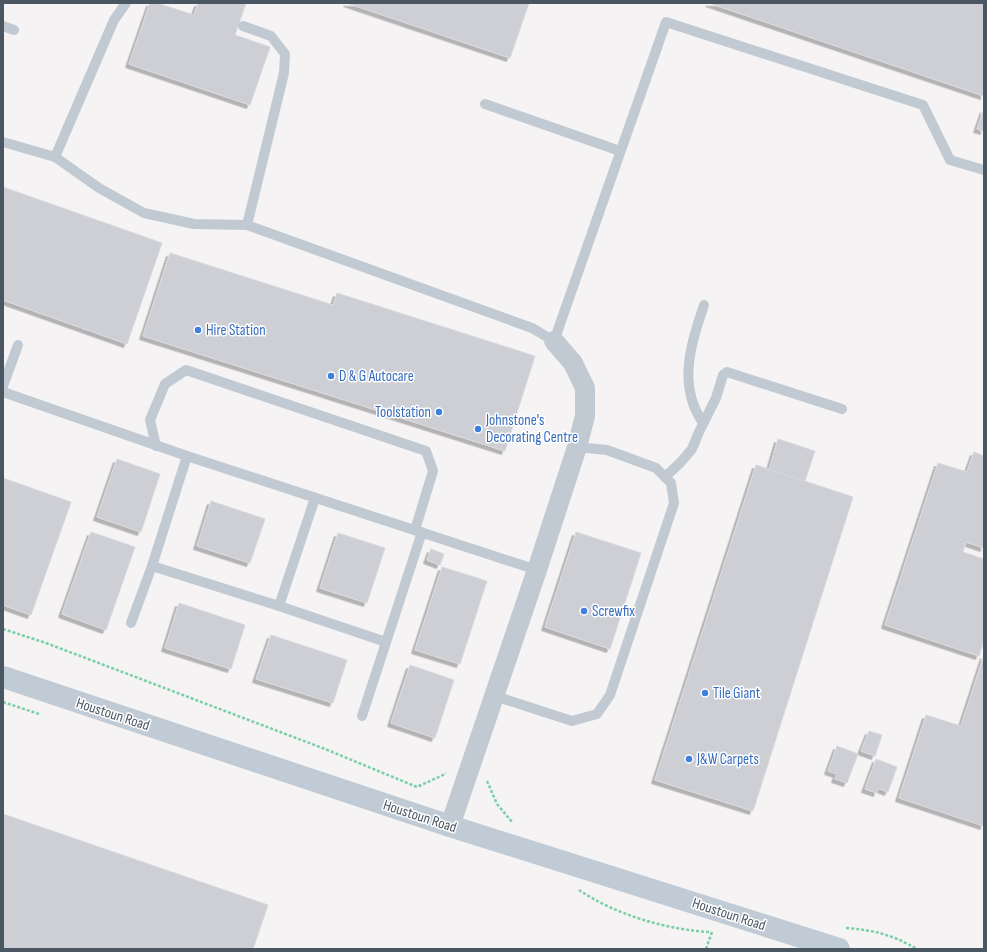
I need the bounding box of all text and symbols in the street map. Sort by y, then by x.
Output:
place label: Hire Station [206,321,266,340]
marker: Hire Station [193,325,203,335]
place label: D & G Autocare [339,367,414,386]
marker: D & G Autocare [326,371,336,381]
place label: Toolstation [375,403,431,422]
marker: Toolstation [434,407,444,417]
place label: Johnstone's Decorating Centre [485,411,578,447]
marker: Johnstone's Decorating Centre [473,424,483,434]
place label: Screwfix [592,602,635,621]
marker: Screwfix [579,606,589,616]
place label: Tile Giant [713,684,761,703]
marker: Tile Giant [700,688,710,698]
street label: Houstoun Road [74,694,152,735]
place label: J&W Carpets [696,750,759,769]
marker: J&W Carpets [684,754,694,764]
street label: Houstoun Road [381,796,459,837]
street label: Houstoun Road [690,894,768,935]

